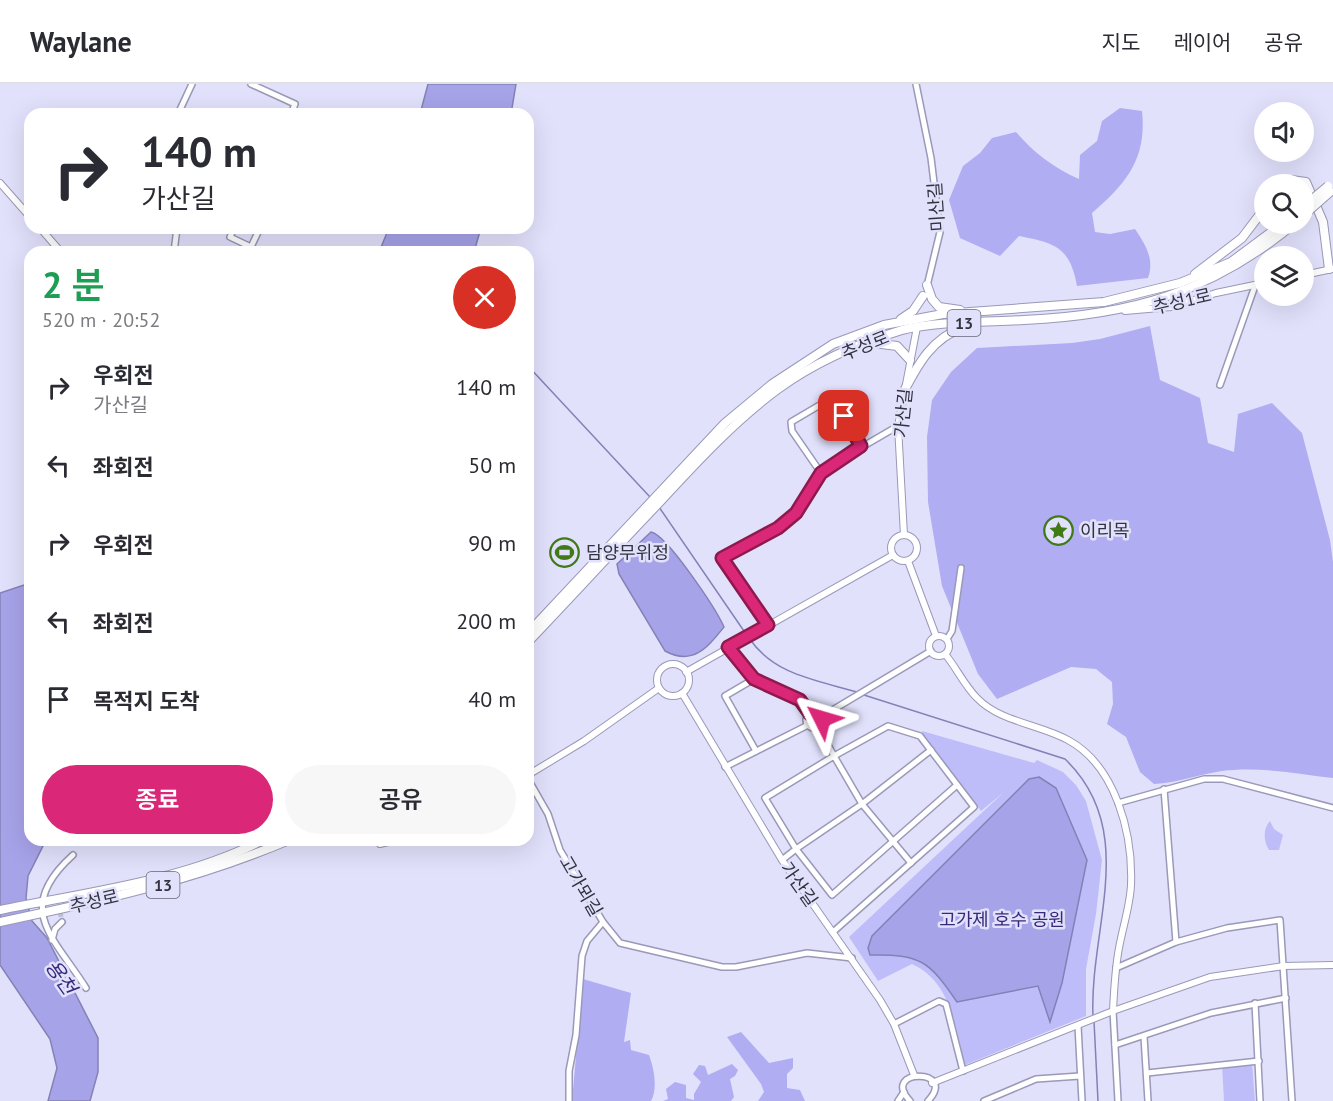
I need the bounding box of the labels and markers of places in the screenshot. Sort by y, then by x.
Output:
pin [818,390,869,441]
place icon: 이리목 [1043,514,1075,546]
place label: 이리목 [1080,519,1130,542]
sports icon: 담양무위정 [549,536,581,568]
place label: 담양무위정 [586,541,669,564]

